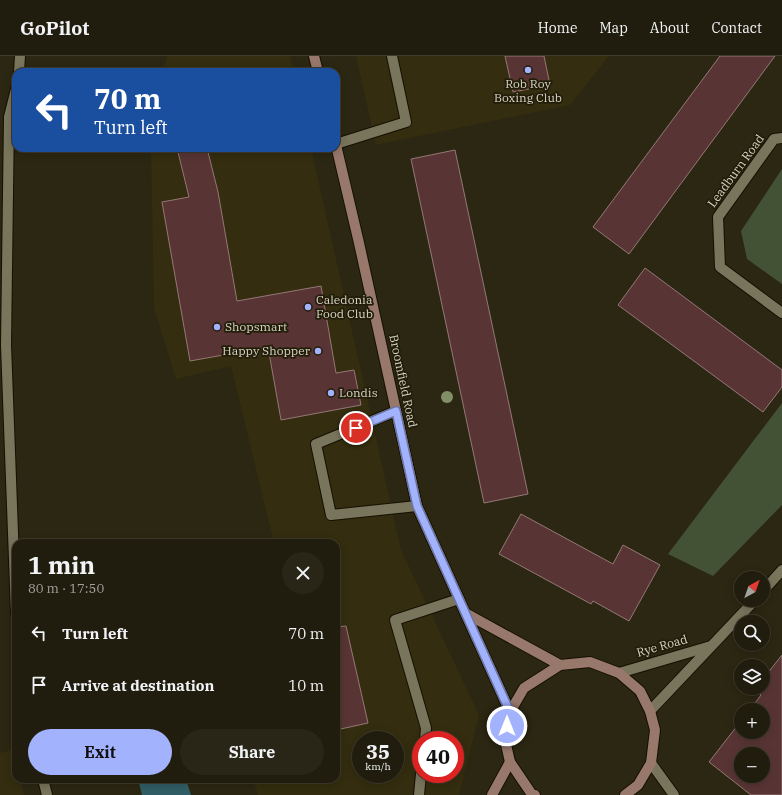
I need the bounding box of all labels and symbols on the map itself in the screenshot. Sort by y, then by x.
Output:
marker: Rob Roy Boxing Club [523,65,533,75]
place label: Rob Roy Boxing Club [494,76,562,105]
street label: Leadburn Road [704,131,767,210]
place label: Caledonia Food Club [316,292,373,321]
marker: Caledonia Food Club [303,302,313,312]
place label: Shopsmart [225,319,287,334]
marker: Shopsmart [212,322,222,332]
street label: Broomfield Road [386,333,421,429]
place label: Happy Shopper [222,343,311,358]
marker: Happy Shopper [313,346,323,356]
place label: Londis [339,385,378,400]
marker: Londis [326,388,336,398]
pin [339,411,373,445]
north arrow [734,571,770,607]
street label: Rye Road [635,631,689,660]
position arrow [486,705,528,747]
speed limit sign: 40 [412,731,464,783]

